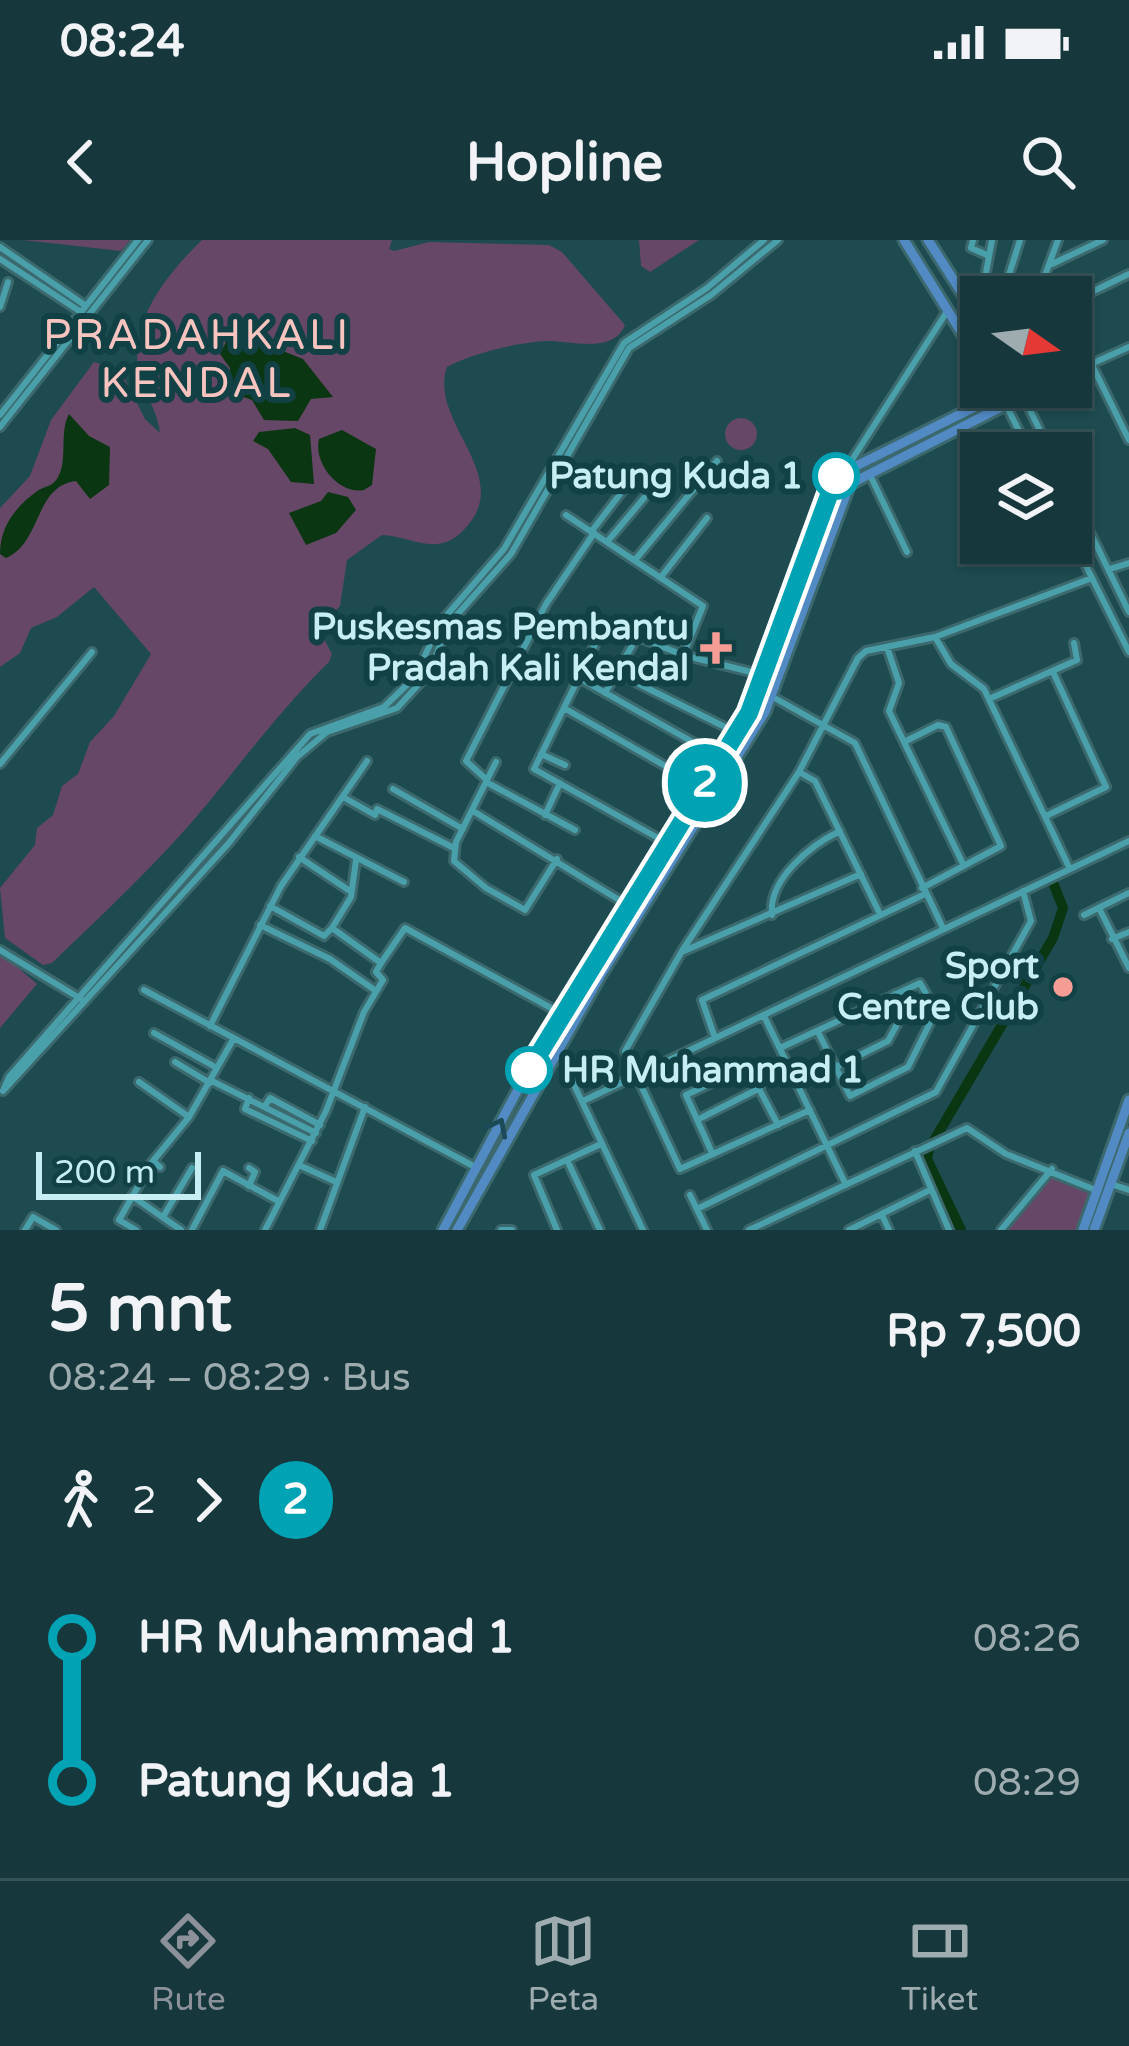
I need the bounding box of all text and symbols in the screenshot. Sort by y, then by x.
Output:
text: 08:24 [60,15,185,69]
icon: back [48,129,114,195]
icon: search [1015,129,1081,195]
text: Hopline [466,130,663,195]
north arrow [960,276,1092,408]
map controls [960,276,1092,564]
district label: PRADAHKALI KENDAL [43,310,351,409]
button: layers [960,432,1092,564]
marker: Patung Kuda 1 [814,454,858,498]
place label: Patung Kuda 1 [549,455,803,498]
place label: Puskesmas Pembantu Pradah Kali Kendal [312,606,689,690]
marker: Puskesmas Pembantu Pradah Kali Kendal [700,632,732,664]
line badge: 2 [666,744,744,822]
text: 2 [692,757,718,808]
place label: Sport Centre Club [837,945,1039,1029]
marker: Sport Centre Club [1050,974,1076,1000]
marker: HR Muhammad 1 [507,1048,551,1092]
place label: HR Muhammad 1 [562,1049,864,1092]
one-way arrow [484,1118,507,1139]
scale bar [36,1146,201,1199]
text: 200 m [54,1153,155,1192]
text: 5 mnt [48,1269,232,1349]
text: Rp 7,500 [886,1305,1081,1359]
text: 08:24 – 08:29 · Bus [48,1354,411,1401]
icon: walk [48,1467,114,1533]
icon: forward [175,1467,241,1533]
text: 2 [283,1474,309,1525]
text: 2 [132,1477,157,1524]
text: HR Muhammad 1 [138,1611,515,1665]
text: 08:26 [973,1615,1081,1662]
text: Patung Kuda 1 [138,1755,455,1809]
text: 08:29 [973,1759,1081,1806]
tab: Rute [151,1908,226,2019]
tab: Peta [528,1908,599,2019]
tab: Tiket [901,1908,978,2019]

